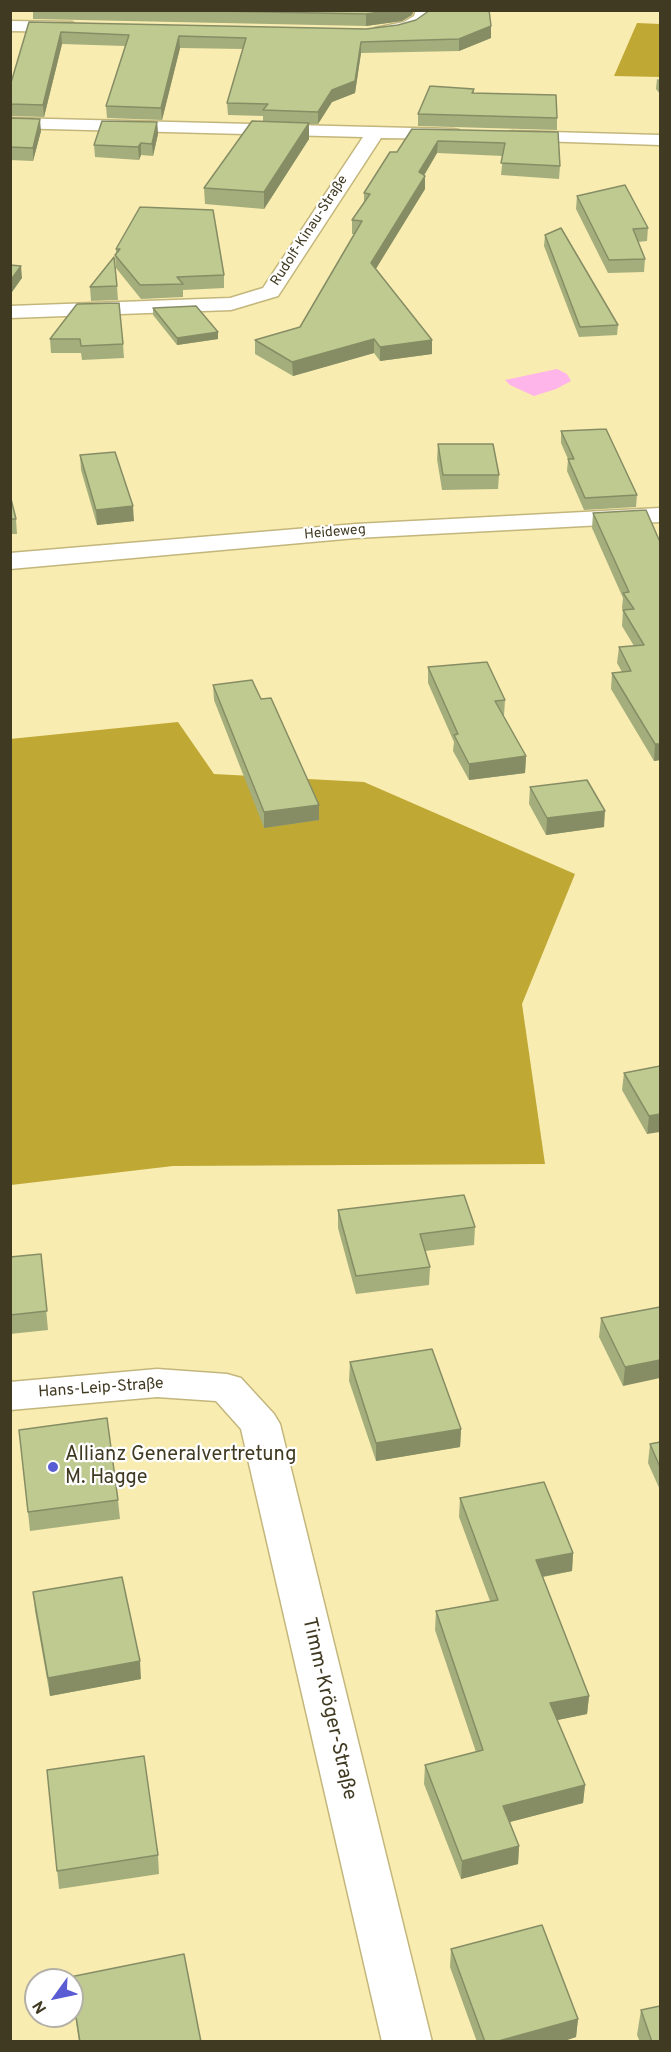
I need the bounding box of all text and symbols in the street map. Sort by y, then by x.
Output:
street label: Rudolf-Kinau-Straße [268,173,352,289]
street label: Heideweg [304,522,366,544]
street label: Hans-Leip-Straße [38,1375,164,1403]
place label: Allianz Generalvertretung M. Hagge [65,1444,296,1491]
marker: Allianz Generalvertretung M. Hagge [46,1460,60,1474]
street label: Timm-Kröger-Straße [295,1615,361,1803]
north arrow [24,1968,84,2028]
text: N [29,1996,52,2017]

